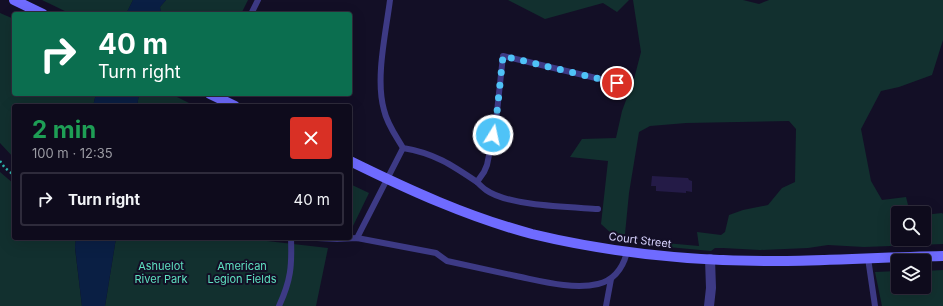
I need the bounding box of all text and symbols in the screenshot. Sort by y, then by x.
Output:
text: 40 m [98,27,168,61]
icon: right [32,28,84,80]
text: Turn right [98,61,181,82]
pin [600,66,634,100]
icon: arrive [606,72,628,94]
position arrow [472,114,514,156]
text: 2 min [32,115,96,144]
button: close [290,117,332,159]
text: 100 m · 12:35 [32,145,113,161]
icon: right [34,188,56,210]
text: Turn right [68,190,140,209]
text: 40 m [293,190,330,209]
map controls [891,206,931,294]
button: search [891,206,931,246]
street label: Court Street [608,229,673,251]
button: layers [891,254,931,294]
park label: Ashuelot River Park [135,259,187,286]
park label: American Legion Fields [207,259,277,286]

